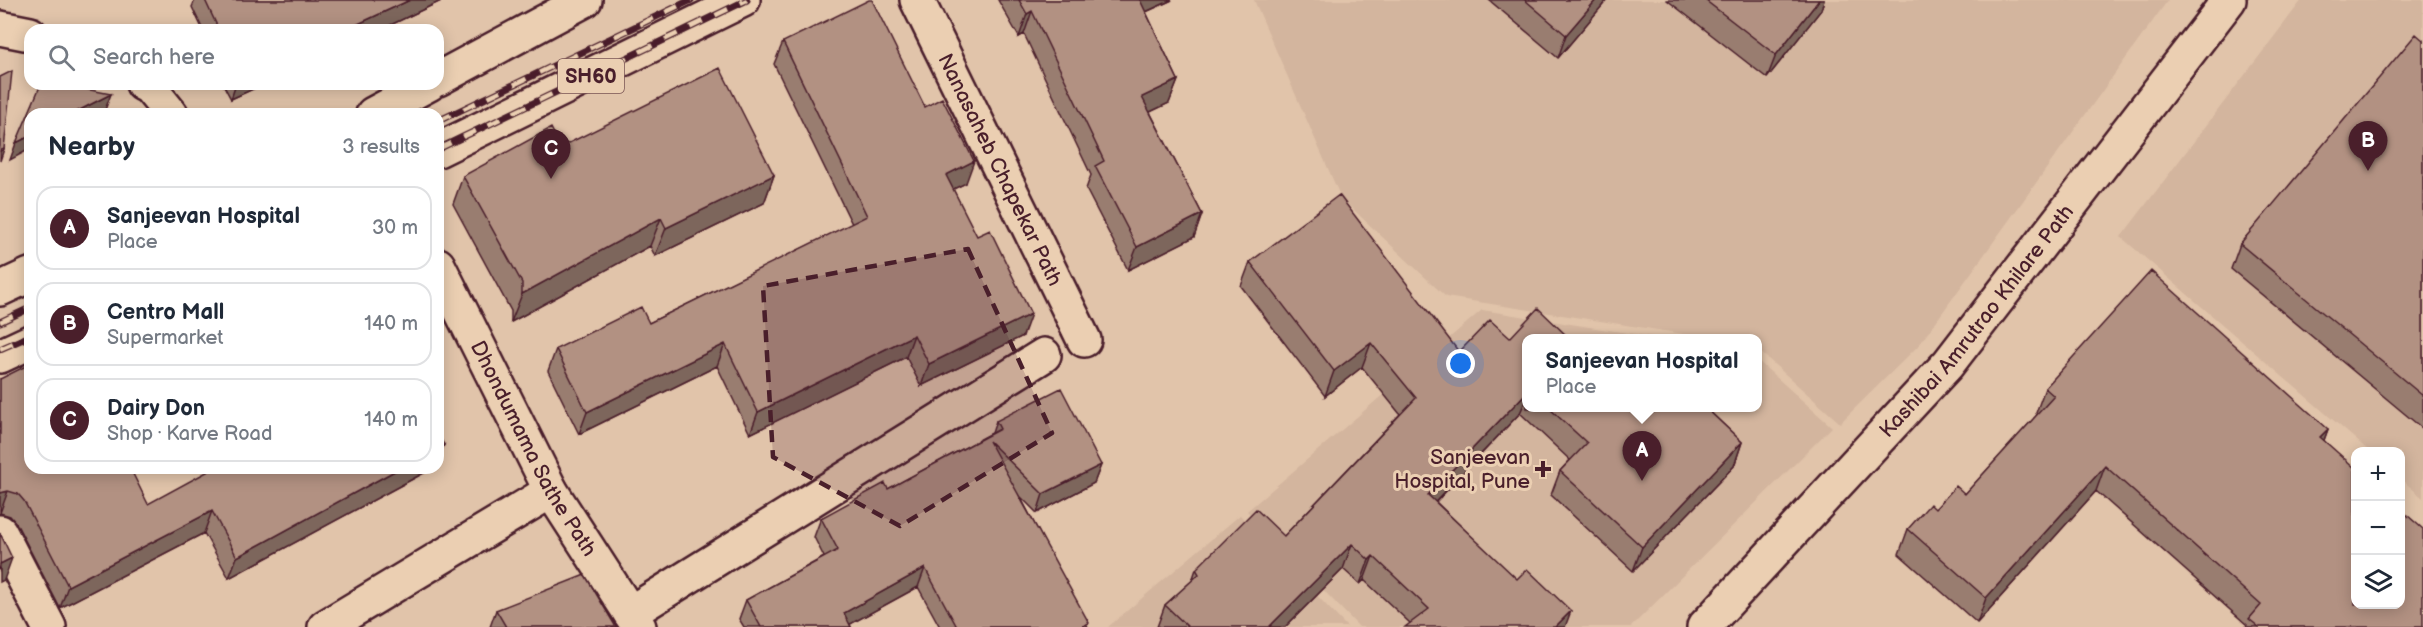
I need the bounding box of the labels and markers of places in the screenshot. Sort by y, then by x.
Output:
pin: B [2348,122,2388,171]
pin: C [532,130,570,179]
pin: A [1622,432,1662,481]
place label: Sanjeevan Hospital, Pune [1394,445,1530,494]
marker: Sanjeevan Hospital, Pune [1534,460,1552,478]

